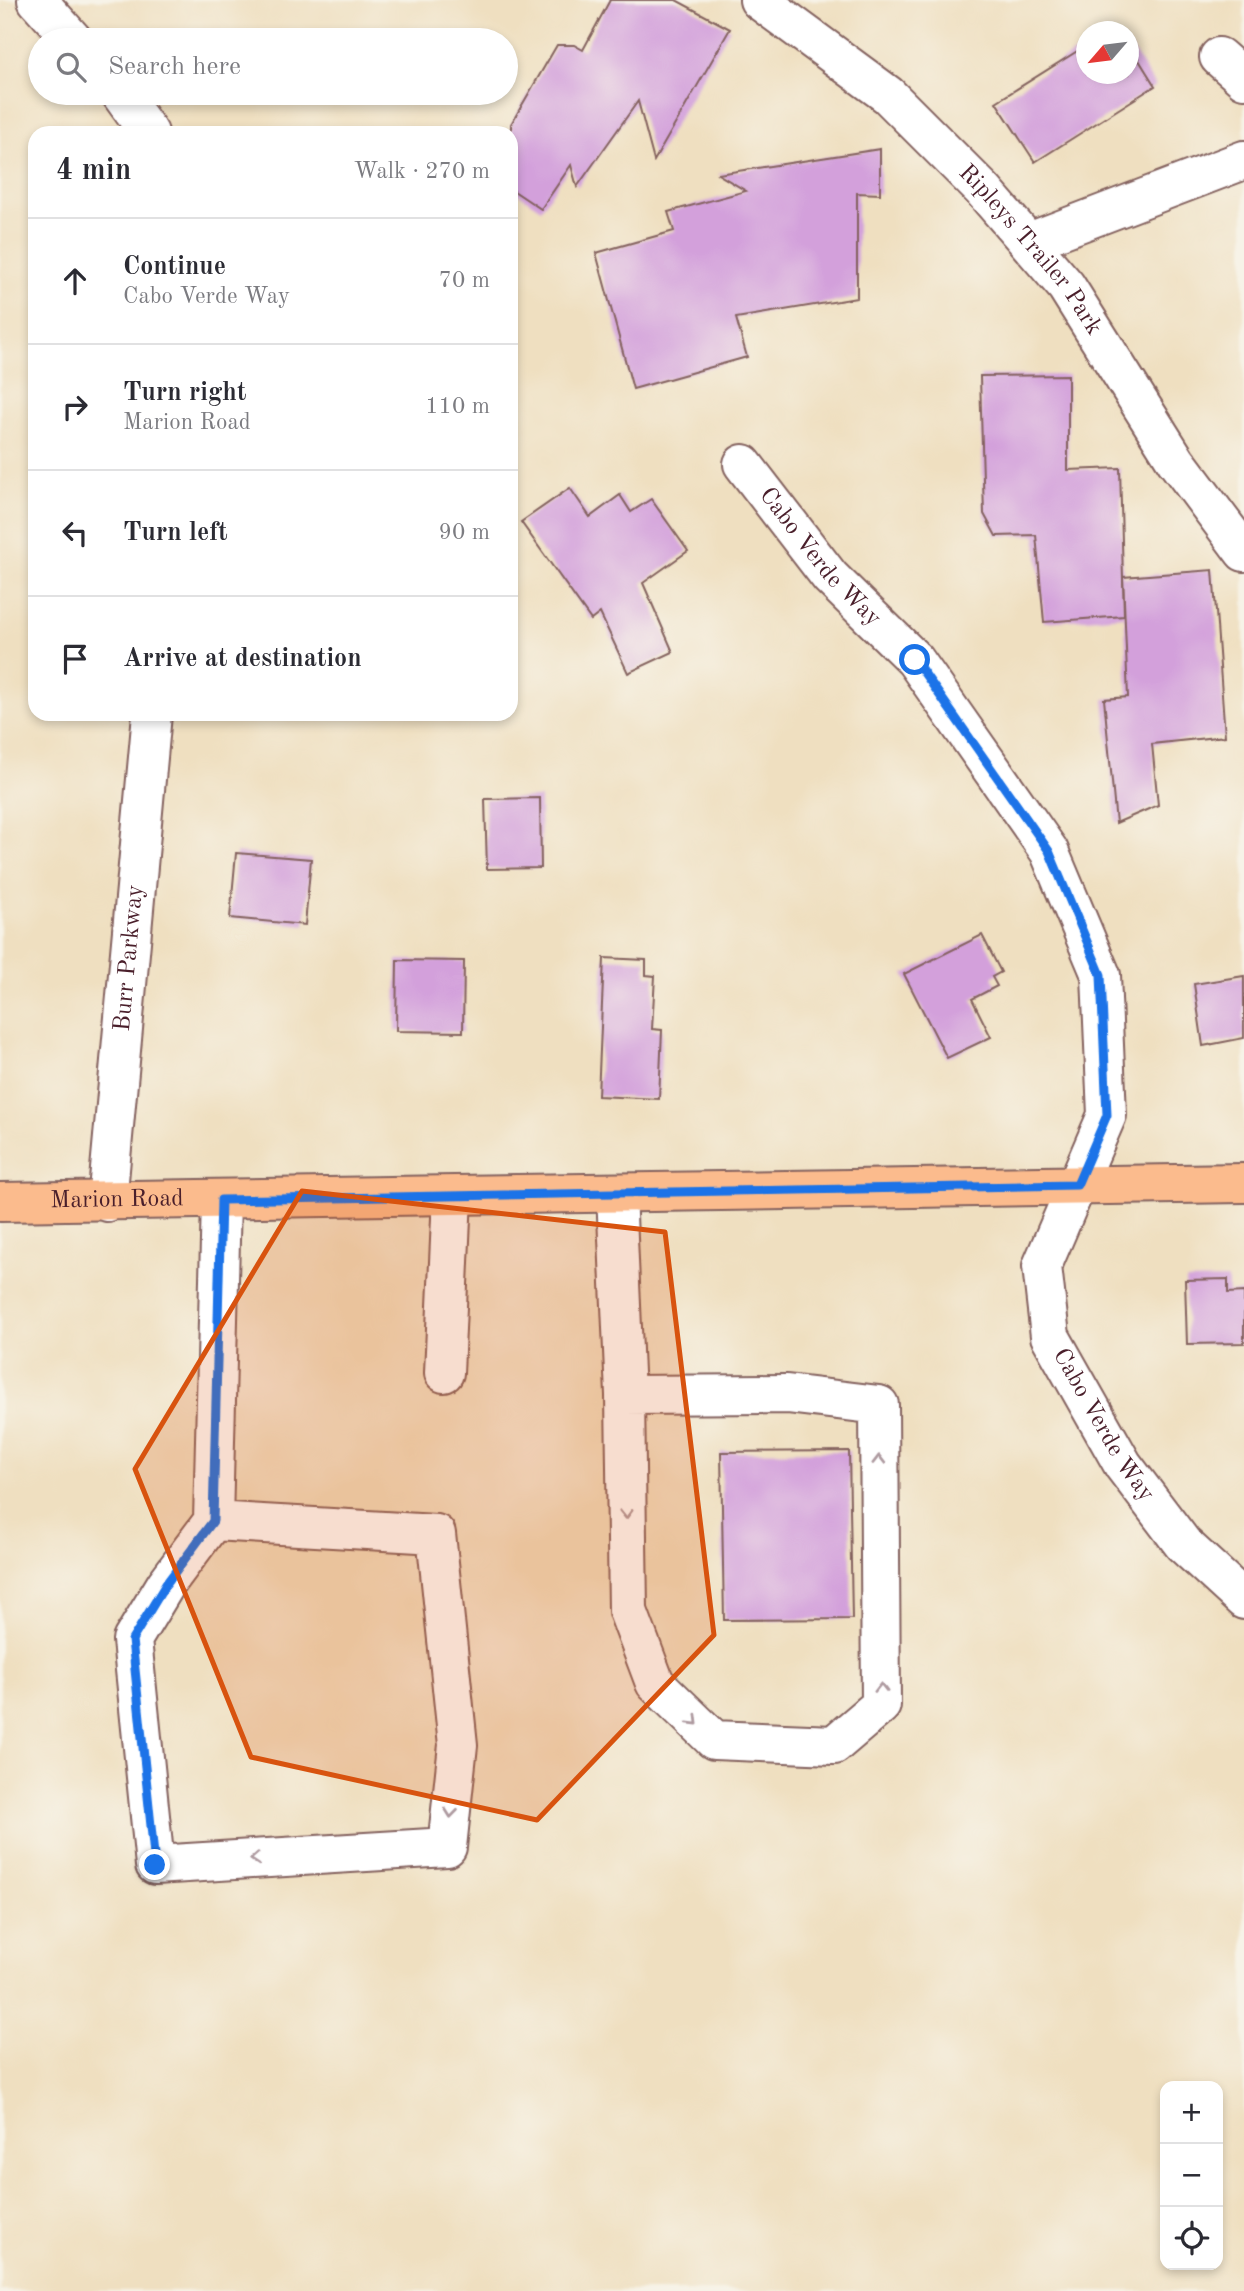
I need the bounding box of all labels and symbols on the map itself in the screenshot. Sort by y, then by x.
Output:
north arrow [1076,21,1139,84]
street label: Ripleys Trailer Park [953,160,1106,340]
street label: Cabo Verde Way [754,484,885,632]
route start [899,644,930,675]
street label: Burr Parkway [111,883,148,1032]
street label: Marion Road [50,1187,184,1213]
street label: Cabo Verde Way [1048,1345,1159,1507]
one-way arrow [871,1454,887,1465]
one-way arrow [619,1509,634,1520]
one-way arrow [873,1682,889,1692]
one-way arrow [685,1712,698,1725]
one-way arrow [444,1808,459,1819]
route end [139,1849,170,1880]
one-way arrow [249,1852,260,1867]

